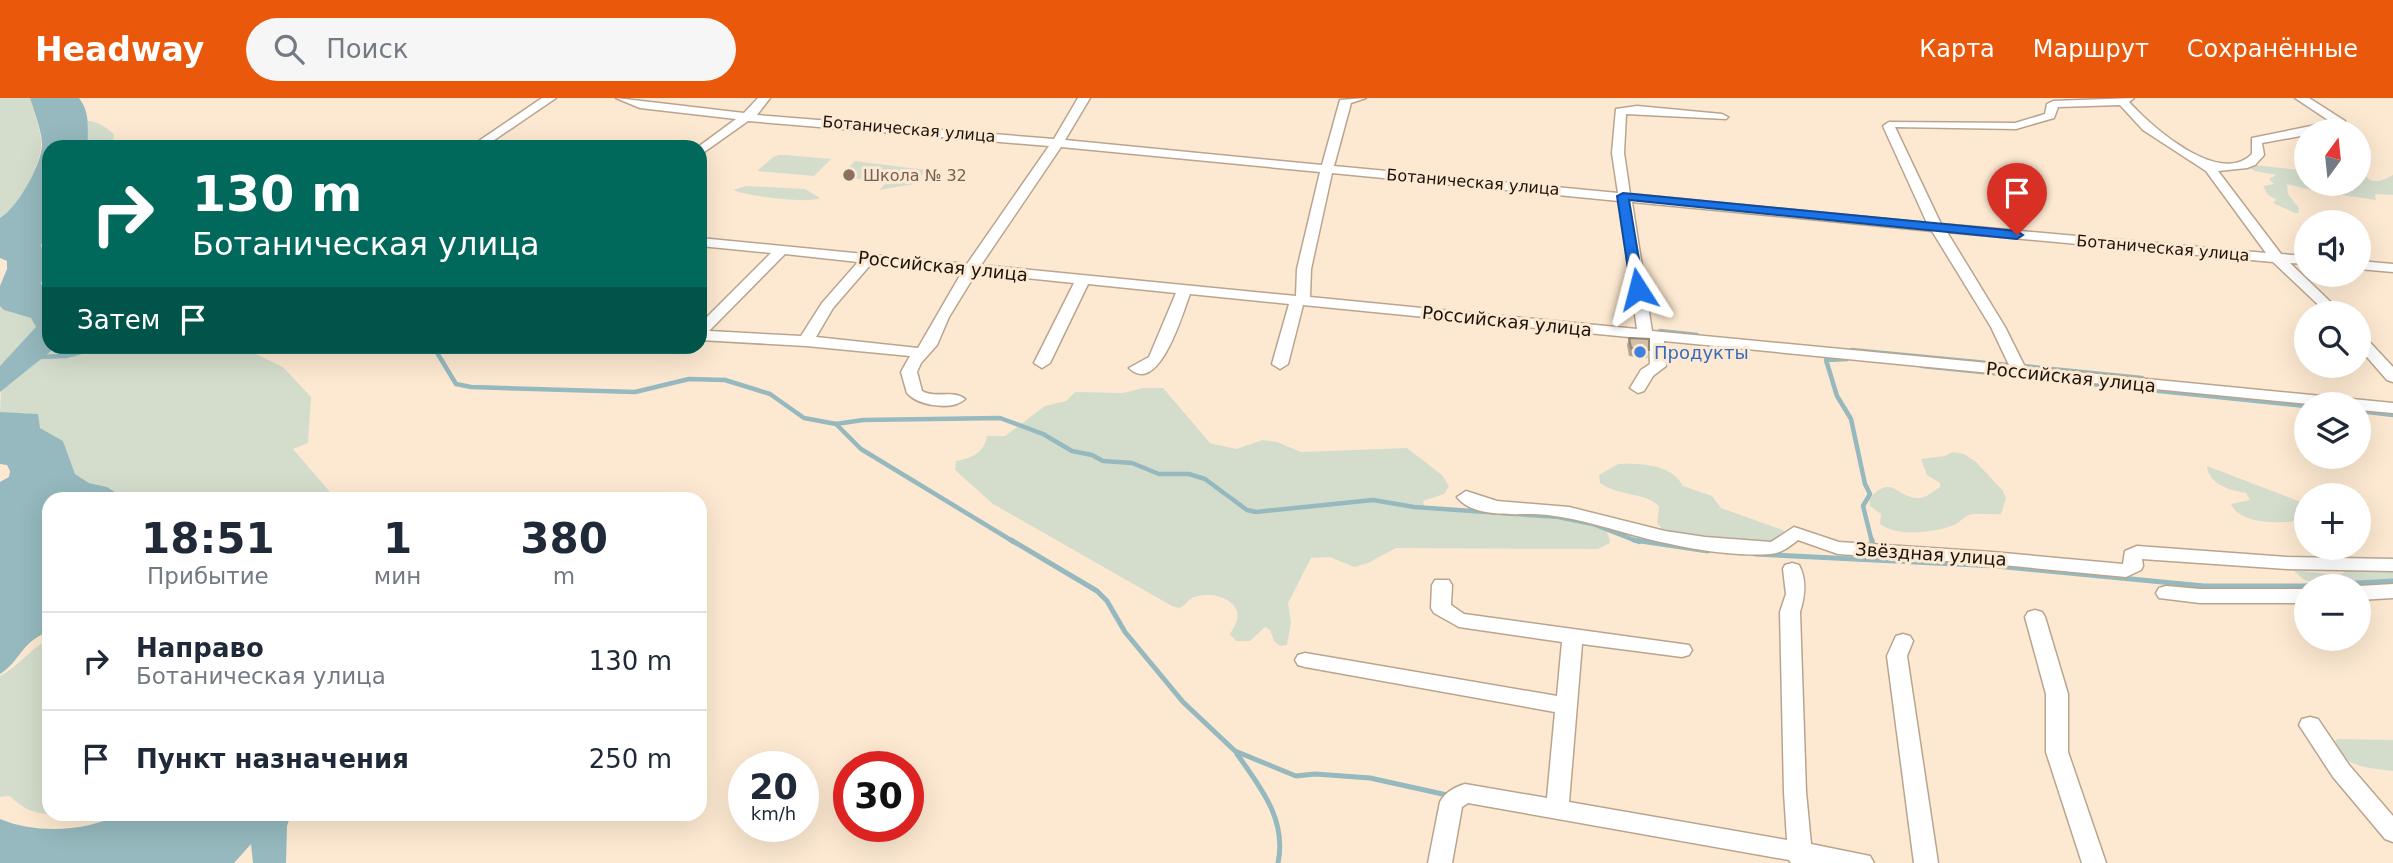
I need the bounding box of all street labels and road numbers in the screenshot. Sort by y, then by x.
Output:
street label: Ботаническая улица [822,112,996,146]
street label: Ботаническая улица [1386,165,1560,199]
street label: Ботаническая улица [2076,231,2250,265]
street label: Российская улица [857,247,1029,285]
street label: Российская улица [1421,302,1593,340]
street label: Российская улица [1985,358,2157,396]
street label: Звёздная улица [1855,538,2007,570]

